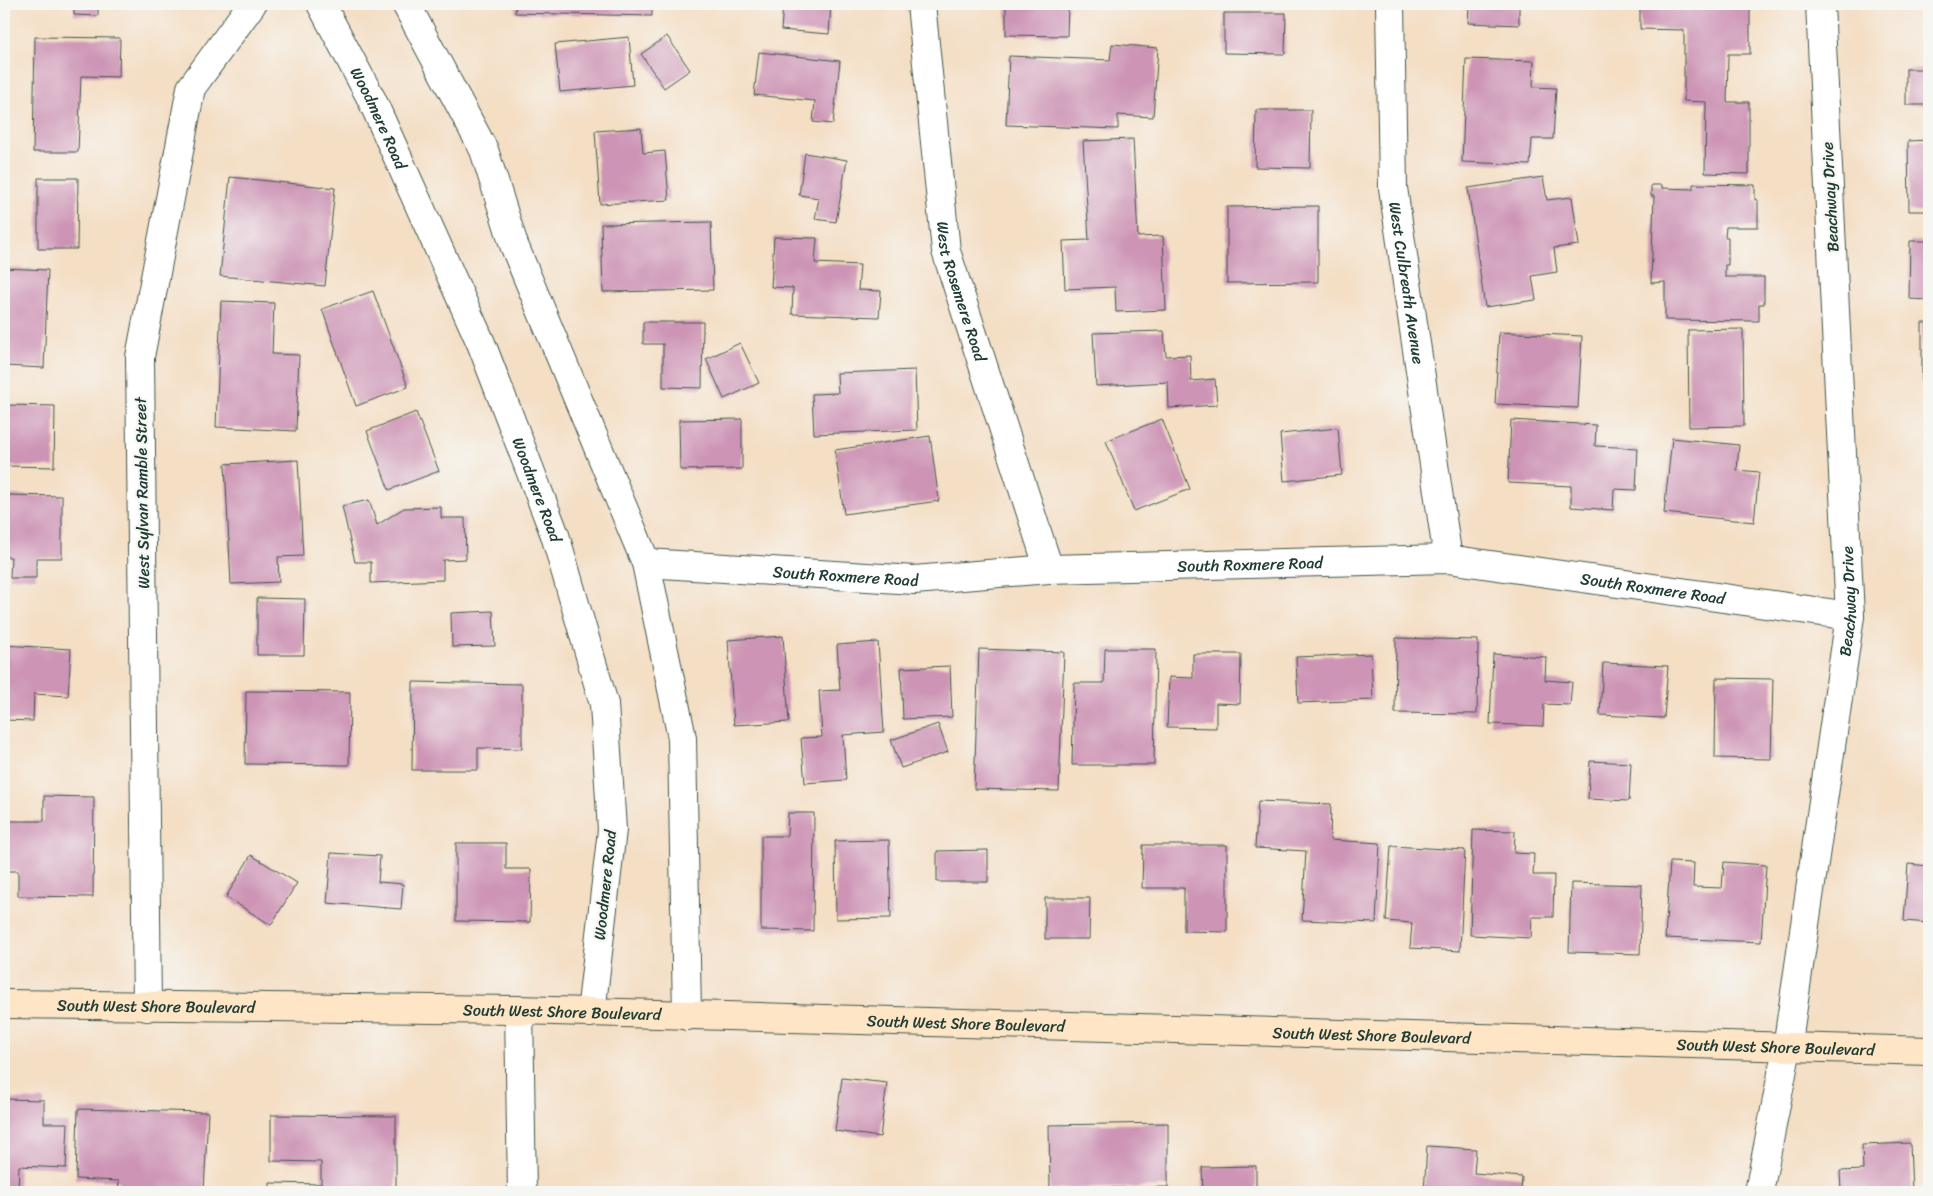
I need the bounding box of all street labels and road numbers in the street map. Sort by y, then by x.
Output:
street label: Woodmere Road [342,61,416,175]
street label: Beachway Drive [1813,141,1847,253]
street label: West Culbreath Avenue [1381,200,1433,366]
street label: West Rosemere Road [929,220,996,367]
street label: West Sylvan Ramble Street [126,396,158,589]
street label: Woodmere Road [504,433,571,547]
street label: Beachway Drive [1830,545,1865,658]
street label: South Roxmere Road [1177,548,1325,580]
street label: South Roxmere Road [772,557,921,595]
street label: South Roxmere Road [1579,563,1729,613]
street label: Woodmere Road [585,827,625,941]
street label: South West Shore Boulevard [57,990,257,1021]
street label: South West Shore Boulevard [463,995,663,1029]
street label: South West Shore Boulevard [866,1006,1067,1040]
street label: South West Shore Boulevard [1272,1017,1473,1052]
street label: South West Shore Boulevard [1676,1029,1877,1064]

